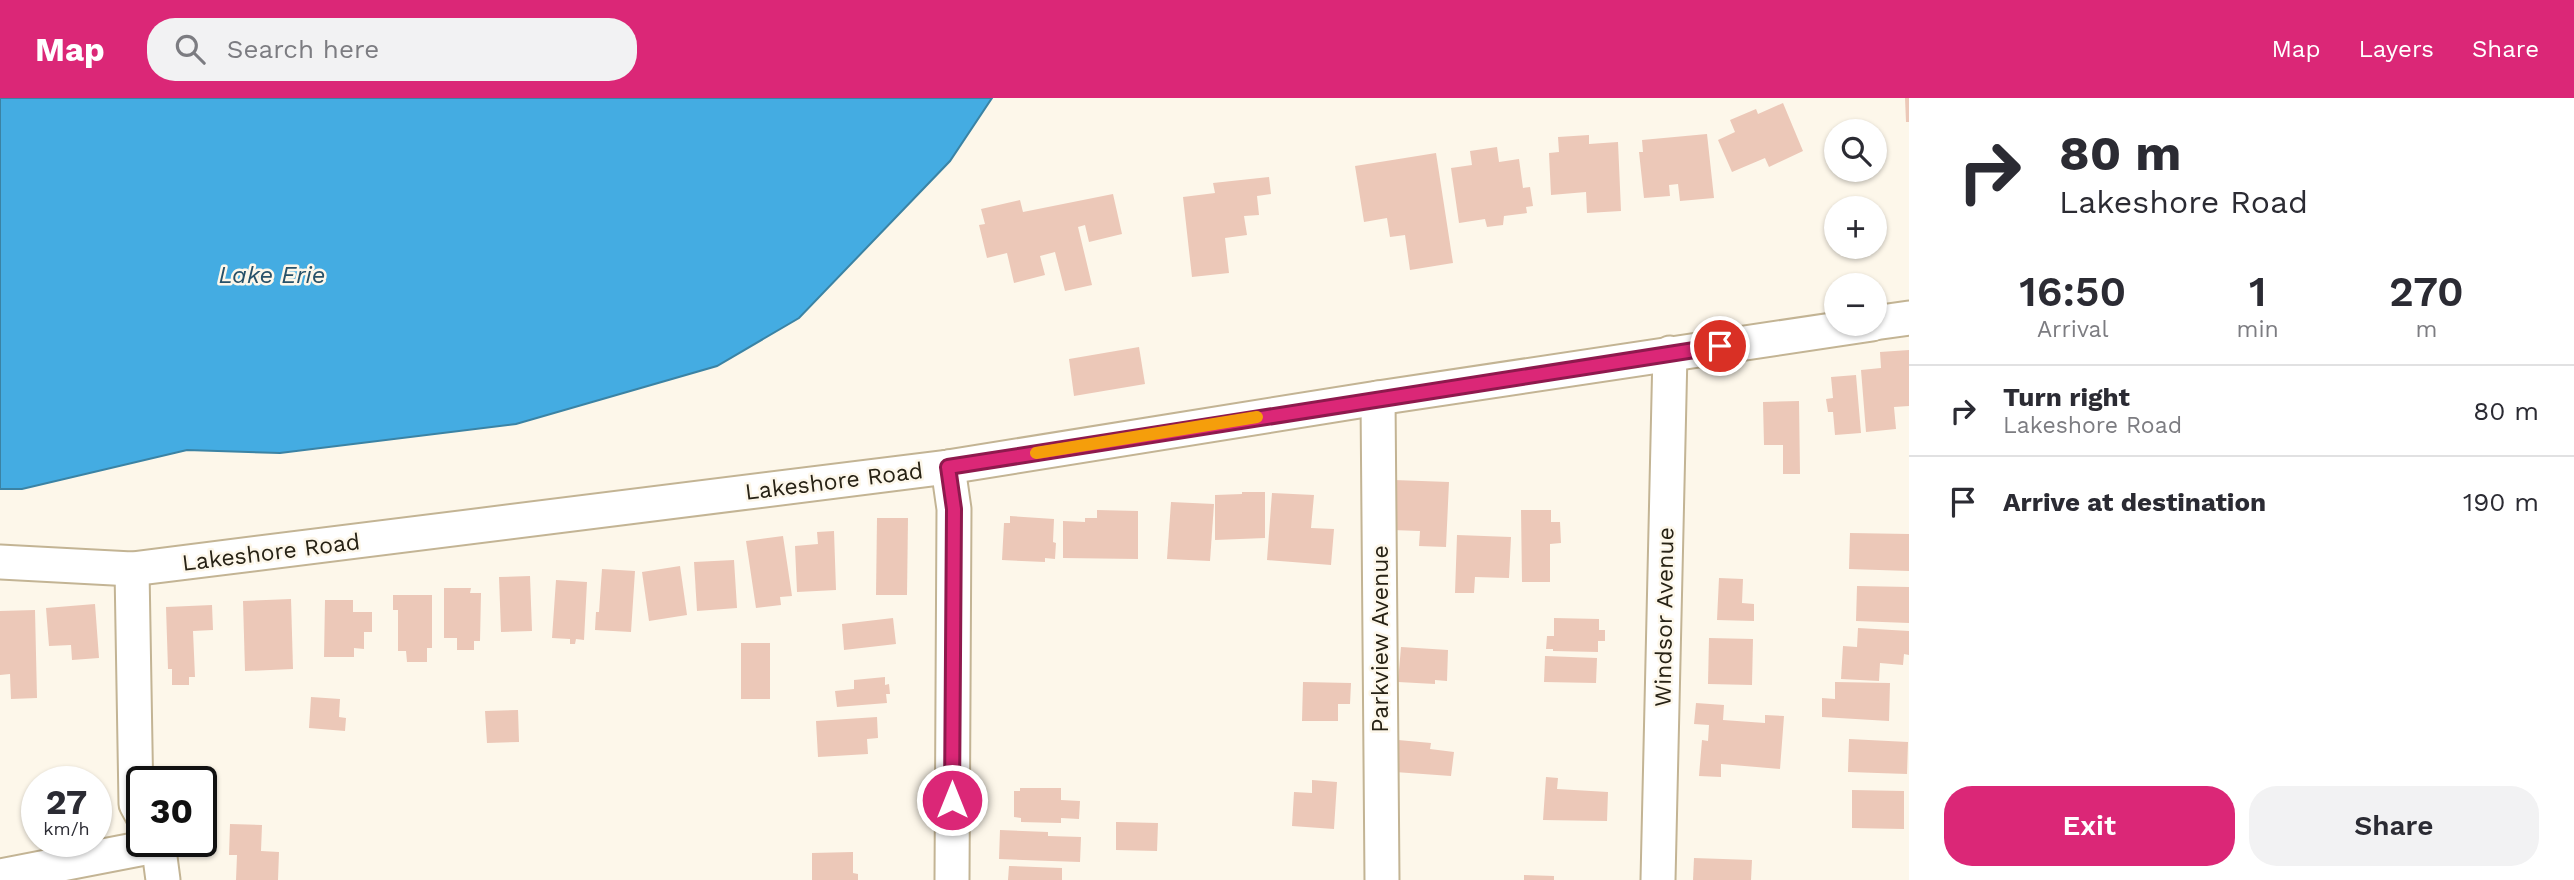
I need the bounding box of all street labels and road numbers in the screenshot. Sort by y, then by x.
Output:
street label: Lakeshore Road [744,457,925,506]
street label: Windsor Avenue [1649,527,1680,707]
street label: Lakeshore Road [181,528,362,577]
street label: Parkview Avenue [1367,545,1394,733]

